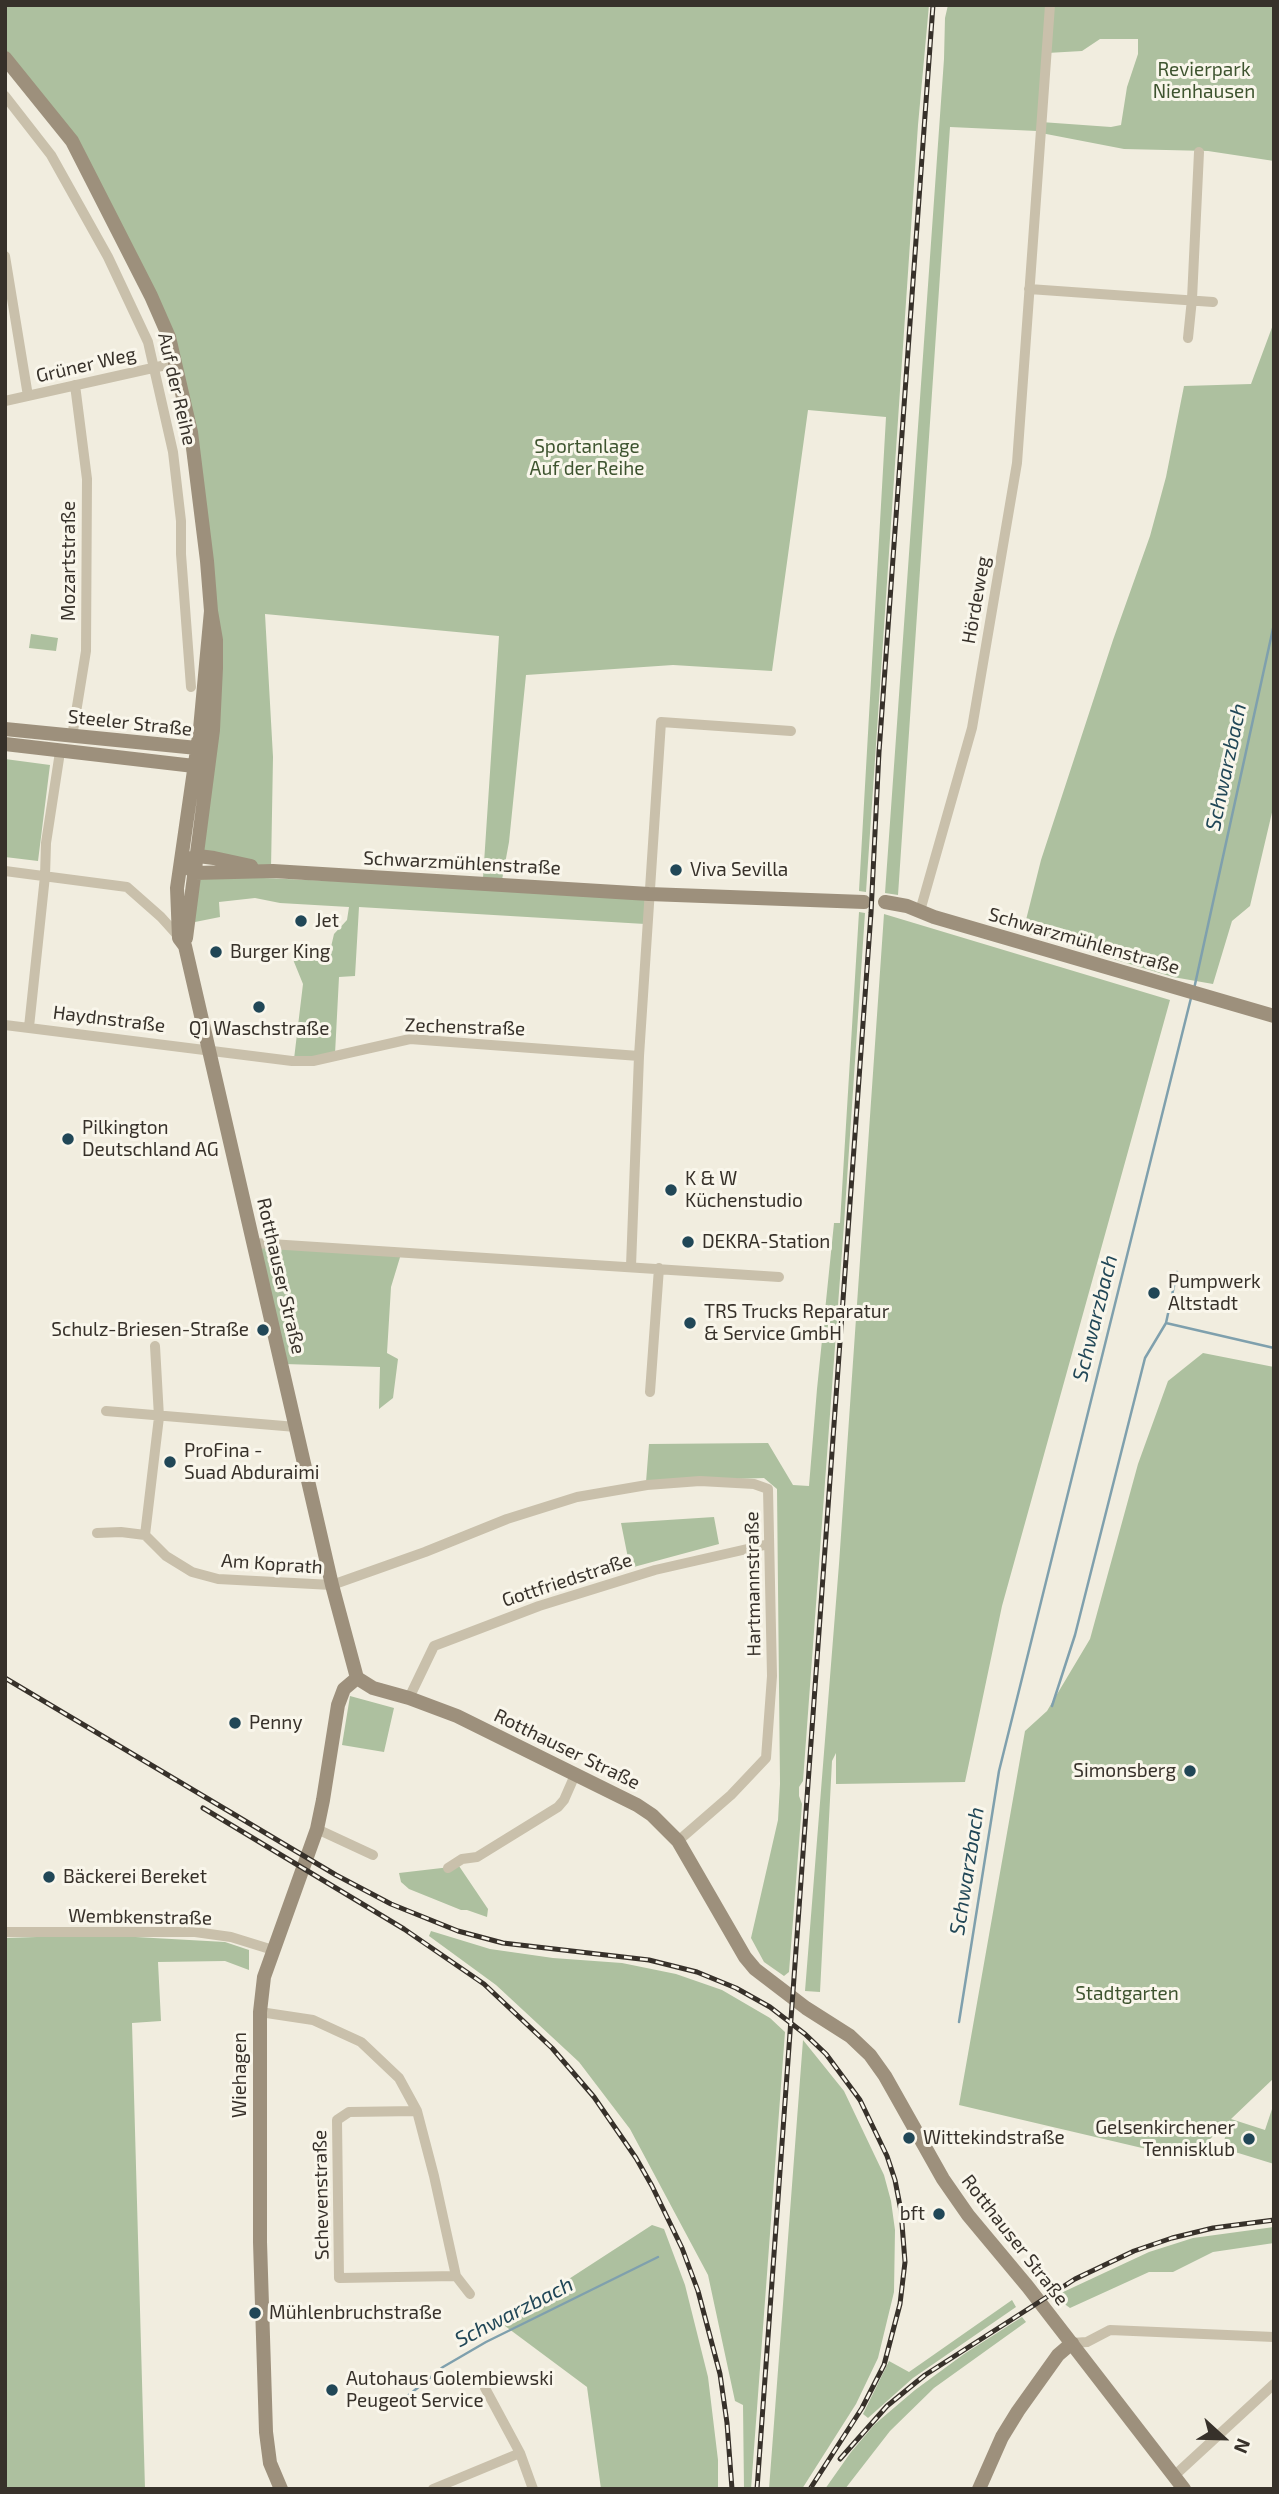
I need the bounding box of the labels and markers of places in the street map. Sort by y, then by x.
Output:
place label: Viva Sevilla [690,859,788,881]
marker: Viva Sevilla [668,862,684,878]
place label: Jet [315,910,339,932]
marker: Jet [293,913,309,929]
place label: Burger King [230,941,330,963]
marker: Burger King [208,944,224,960]
marker: Q1 Waschstraße [251,999,267,1015]
place label: Q1 Waschstraße [189,1018,329,1040]
place label: Pilkington Deutschland AG [82,1117,219,1161]
marker: Pilkington Deutschland AG [60,1131,76,1147]
place label: K & W Küchenstudio [685,1168,803,1212]
marker: K & W Küchenstudio [663,1182,679,1198]
place label: DEKRA-Station [702,1231,830,1253]
marker: DEKRA-Station [680,1234,696,1250]
place label: Pumpwerk Altstadt [1168,1271,1261,1315]
marker: Pumpwerk Altstadt [1146,1285,1162,1301]
place label: TRS Trucks Reparatur & Service GmbH [704,1301,889,1345]
marker: TRS Trucks Reparatur & Service GmbH [682,1315,698,1331]
place label: Schulz-Briesen-Straße [51,1319,249,1341]
marker: Schulz-Briesen-Straße [255,1322,271,1338]
place label: ProFina - Suad Abduraimi [184,1440,320,1484]
marker: ProFina - Suad Abduraimi [162,1454,178,1470]
place label: Penny [249,1712,302,1734]
marker: Penny [227,1715,243,1731]
place label: Simonsberg [1073,1760,1176,1782]
marker: Simonsberg [1182,1763,1198,1779]
place label: Bäckerei Bereket [63,1866,207,1888]
marker: Bäckerei Bereket [41,1869,57,1885]
place label: Gelsenkirchener Tennisklub [1095,2117,1235,2161]
place label: Wittekindstraße [923,2127,1065,2149]
marker: Wittekindstraße [901,2130,917,2146]
marker: Gelsenkirchener Tennisklub [1241,2131,1257,2147]
place label: bft [900,2203,925,2225]
marker: bft [931,2206,947,2222]
place label: Mühlenbruchstraße [269,2302,442,2324]
marker: Mühlenbruchstraße [247,2305,263,2321]
place label: Autohaus Golembiewski Peugeot Service [346,2368,554,2412]
marker: Autohaus Golembiewski Peugeot Service [324,2382,340,2398]

